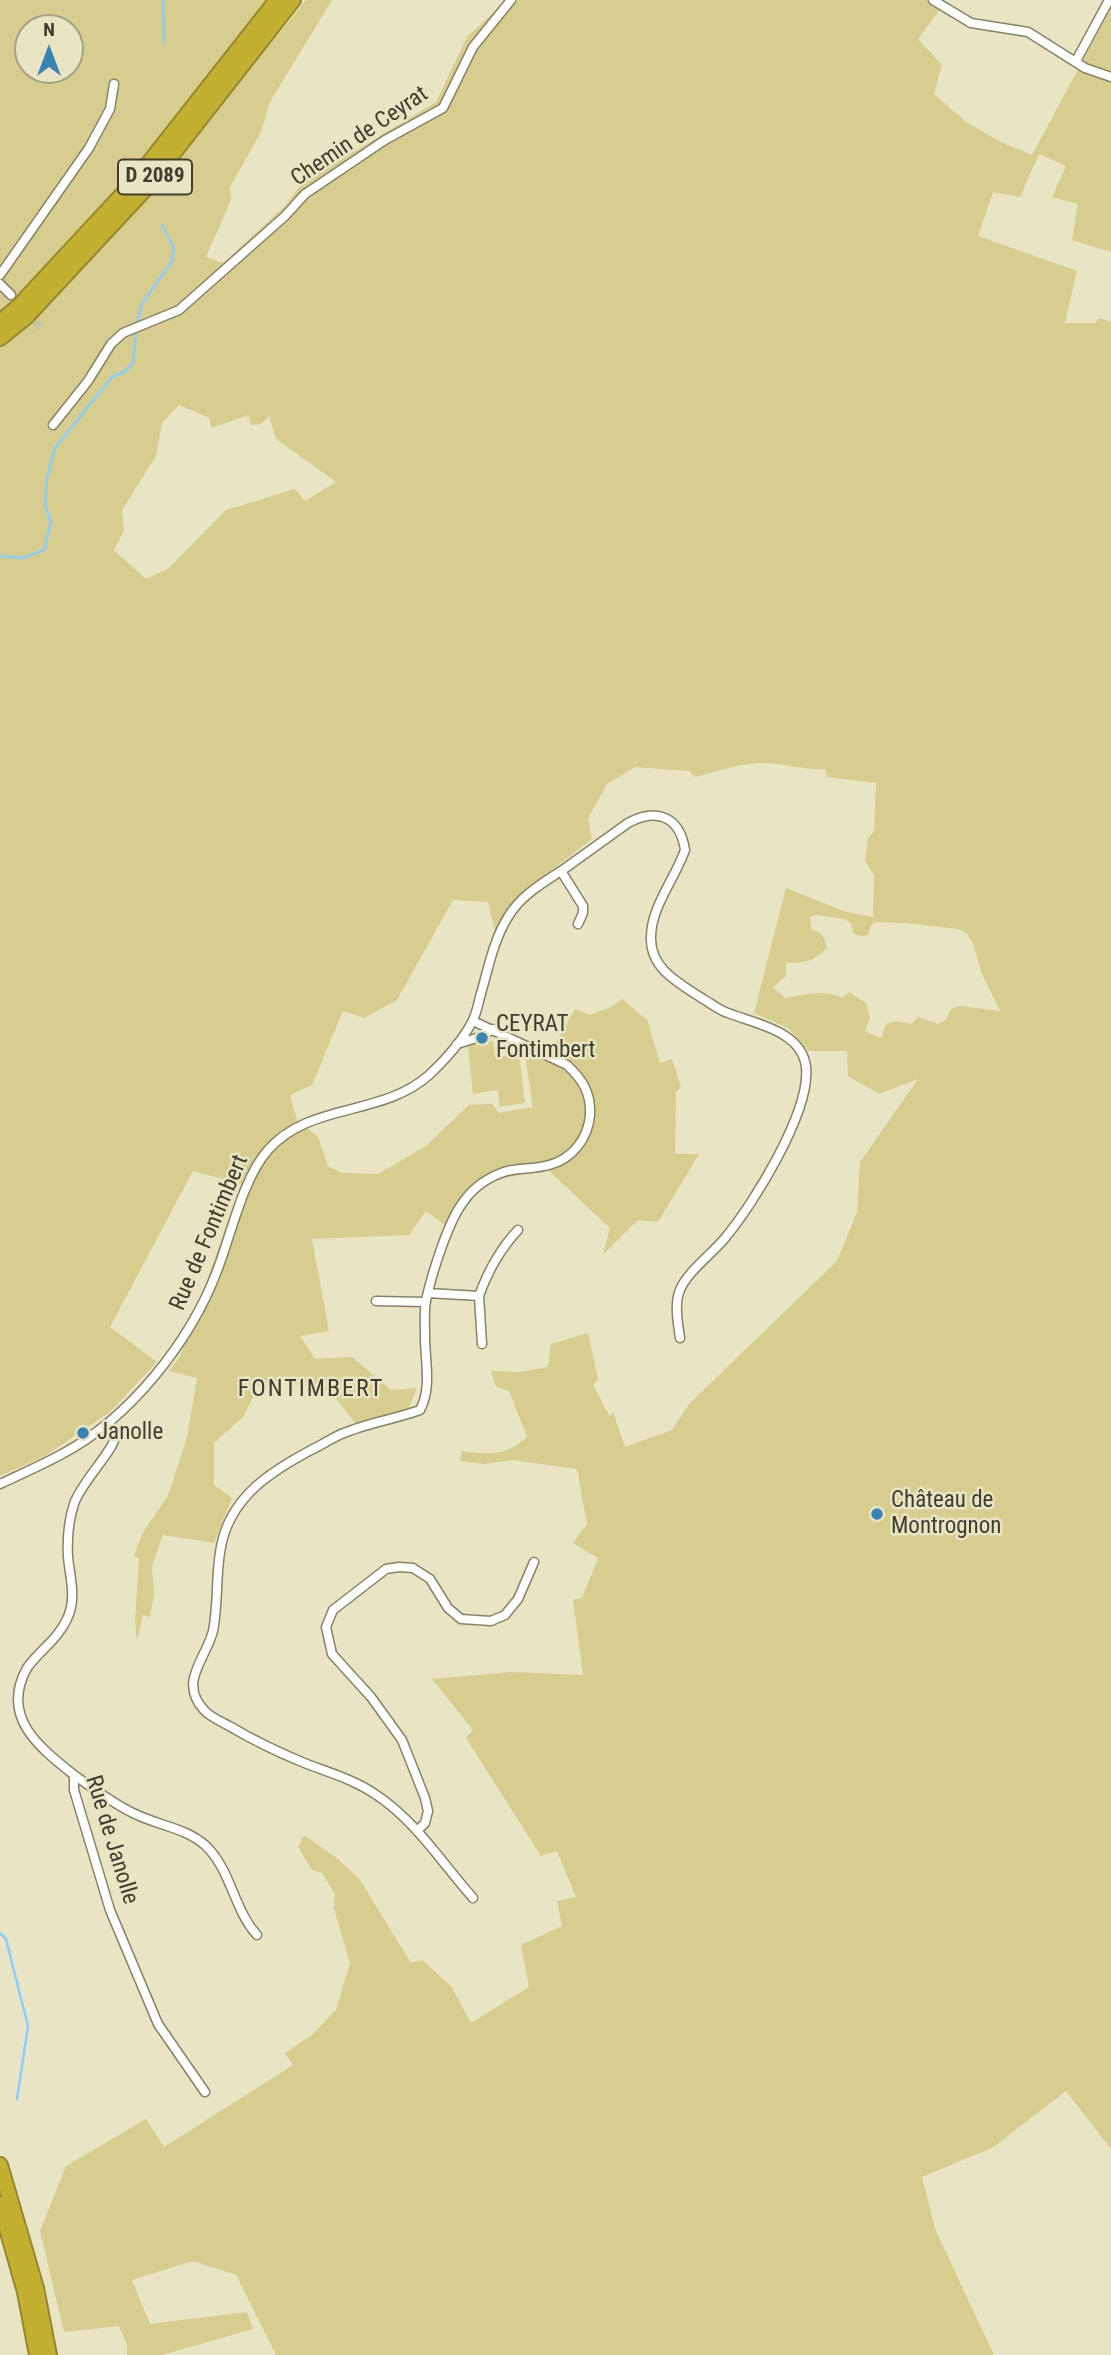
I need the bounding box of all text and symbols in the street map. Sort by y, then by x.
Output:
north arrow [14,14,84,84]
text: N [43,18,55,41]
street label: Chemin de Ceyrat [286,81,434,193]
road number: D 2089 [118,160,192,194]
place label: CEYRAT Fontimbert [496,1011,595,1065]
marker: CEYRAT Fontimbert [474,1030,490,1046]
street label: Rue de Fontimbert [165,1151,255,1315]
district label: FONTIMBERT [239,1376,383,1404]
place label: Janolle [97,1419,163,1447]
marker: Janolle [75,1425,91,1441]
place label: Château de Montrognon [891,1487,1001,1541]
marker: Château de Montrognon [869,1506,885,1522]
street label: Rue de Janolle [78,1772,144,1908]

